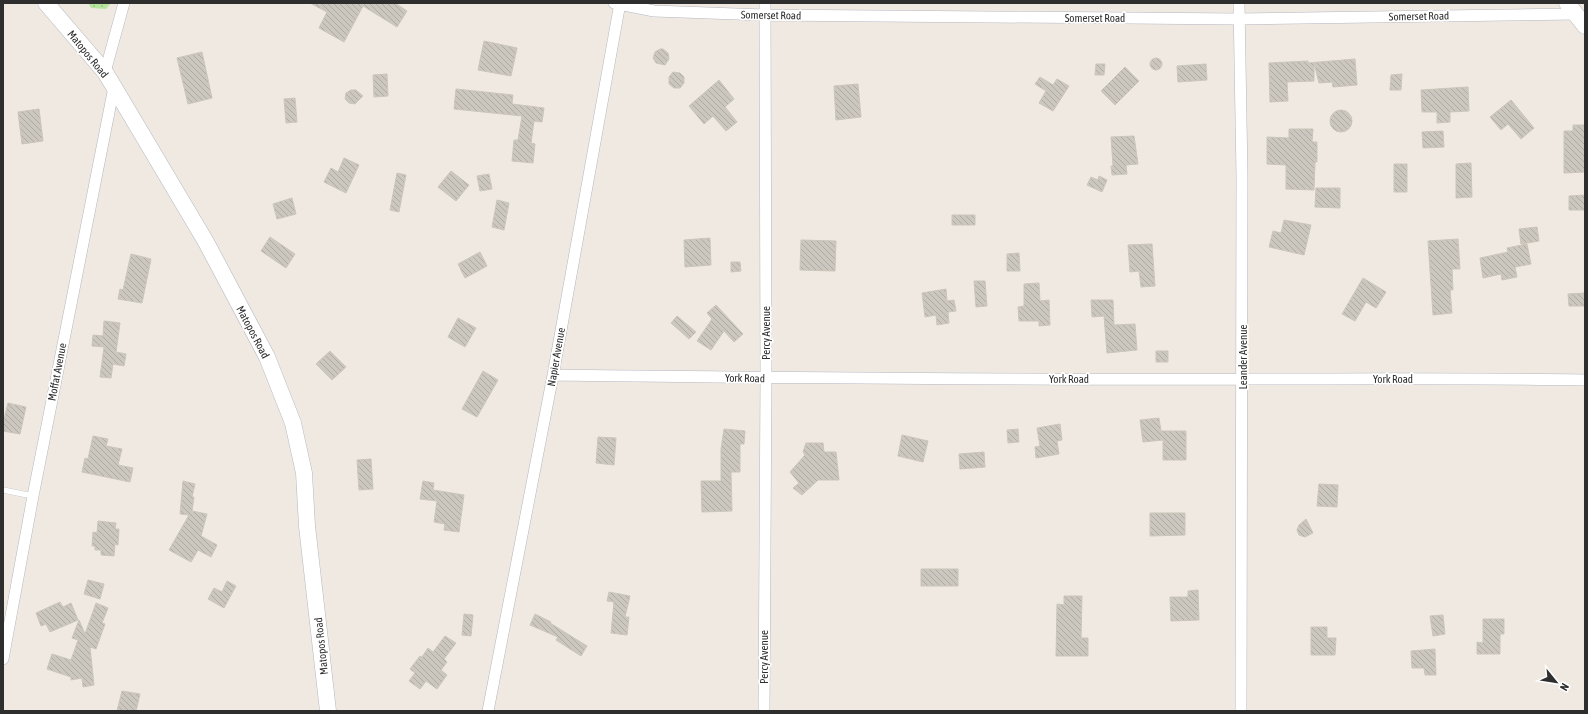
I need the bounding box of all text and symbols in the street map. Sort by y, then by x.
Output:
street label: Somerset Road [741,8,801,22]
street label: Somerset Road [1389,9,1449,23]
street label: Somerset Road [1065,12,1125,24]
street label: Matopos Road [65,28,111,80]
street label: Matopos Road [234,304,272,360]
street label: Percy Avenue [760,306,772,360]
street label: Leander Avenue [1237,324,1249,390]
street label: Napier Avenue [545,327,567,387]
street label: Moffat Avenue [46,342,68,402]
street label: York Road [725,372,765,384]
street label: York Road [1049,373,1089,385]
street label: York Road [1373,373,1413,385]
street label: Matopos Road [312,617,330,675]
street label: Percy Avenue [758,630,770,684]
north arrow [1536,662,1576,702]
text: N [1558,681,1571,693]

